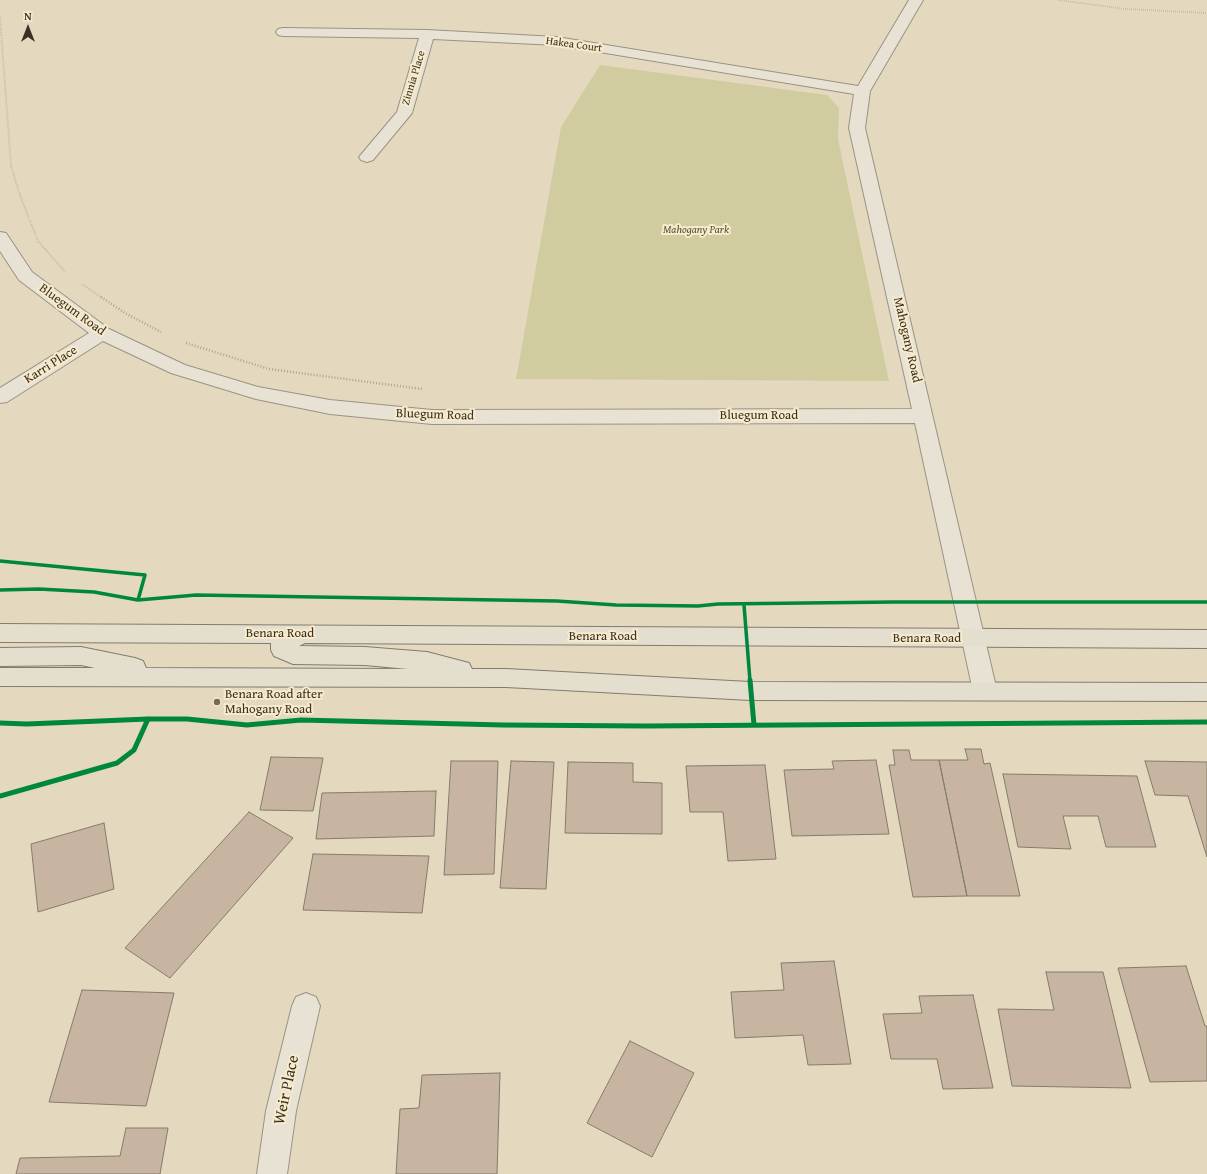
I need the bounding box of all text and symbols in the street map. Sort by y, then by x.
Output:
north arrow [8,8,48,48]
text: N [24,8,32,24]
street label: Hakea Court [545,35,603,55]
street label: Zinnia Place [399,49,429,107]
park label: Mahogany Park [663,223,729,237]
street label: Bluegum Road [36,281,108,339]
street label: Mahogany Road [890,296,924,384]
street label: Karri Place [22,343,80,387]
street label: Bluegum Road [396,406,474,424]
street label: Bluegum Road [720,408,798,424]
street label: Benara Road [246,626,314,642]
street label: Benara Road [569,629,637,645]
street label: Benara Road [893,631,961,647]
place label: Benara Road after Mahogany Road [225,687,323,718]
marker: Benara Road after Mahogany Road [212,697,222,707]
street label: Weir Place [270,1054,304,1126]

